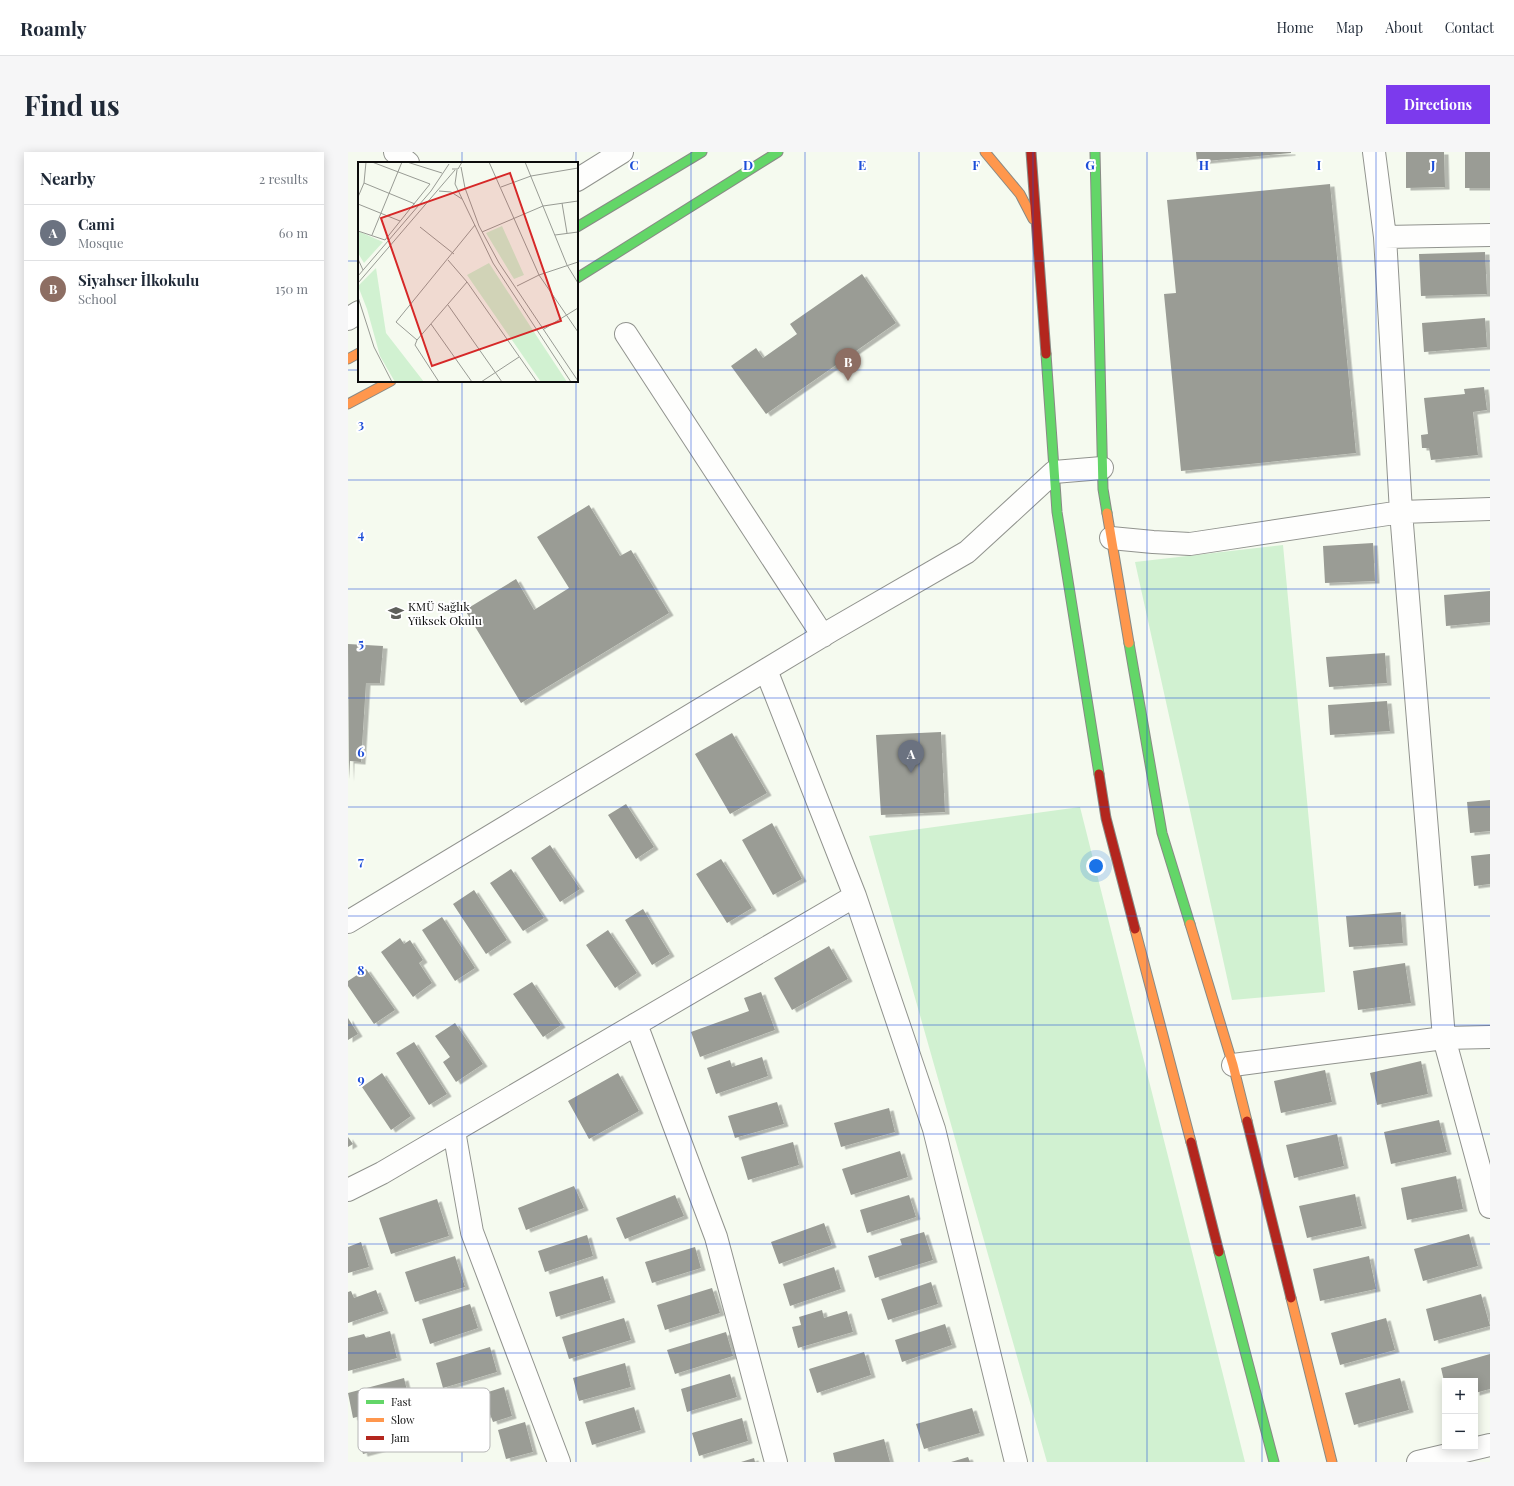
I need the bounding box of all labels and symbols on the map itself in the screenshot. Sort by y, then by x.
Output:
text: C [629,156,639,173]
text: D [743,156,753,173]
text: E [858,156,866,173]
text: F [972,156,980,173]
text: G [1085,156,1095,173]
text: H [1199,156,1209,173]
text: I [1317,156,1322,173]
text: J [1430,156,1436,173]
inset map [358,162,578,382]
pin: B [835,348,861,381]
text: 3 [358,415,364,432]
text: 4 [358,525,365,542]
place label: KMÜ Sağlık Yüksek Okulu [407,598,482,628]
school or university icon: KMÜ Sağlık Yüksek Okulu [387,604,405,622]
text: 5 [358,634,364,651]
pin: A [898,740,924,773]
text: 6 [357,743,365,760]
text: 7 [358,852,364,869]
your location [1086,856,1106,876]
text: 8 [357,961,365,978]
text: 9 [357,1070,365,1087]
legend [358,1388,490,1452]
text: Fast [391,1394,411,1409]
text: Slow [391,1412,415,1427]
text: Jam [390,1430,410,1445]

